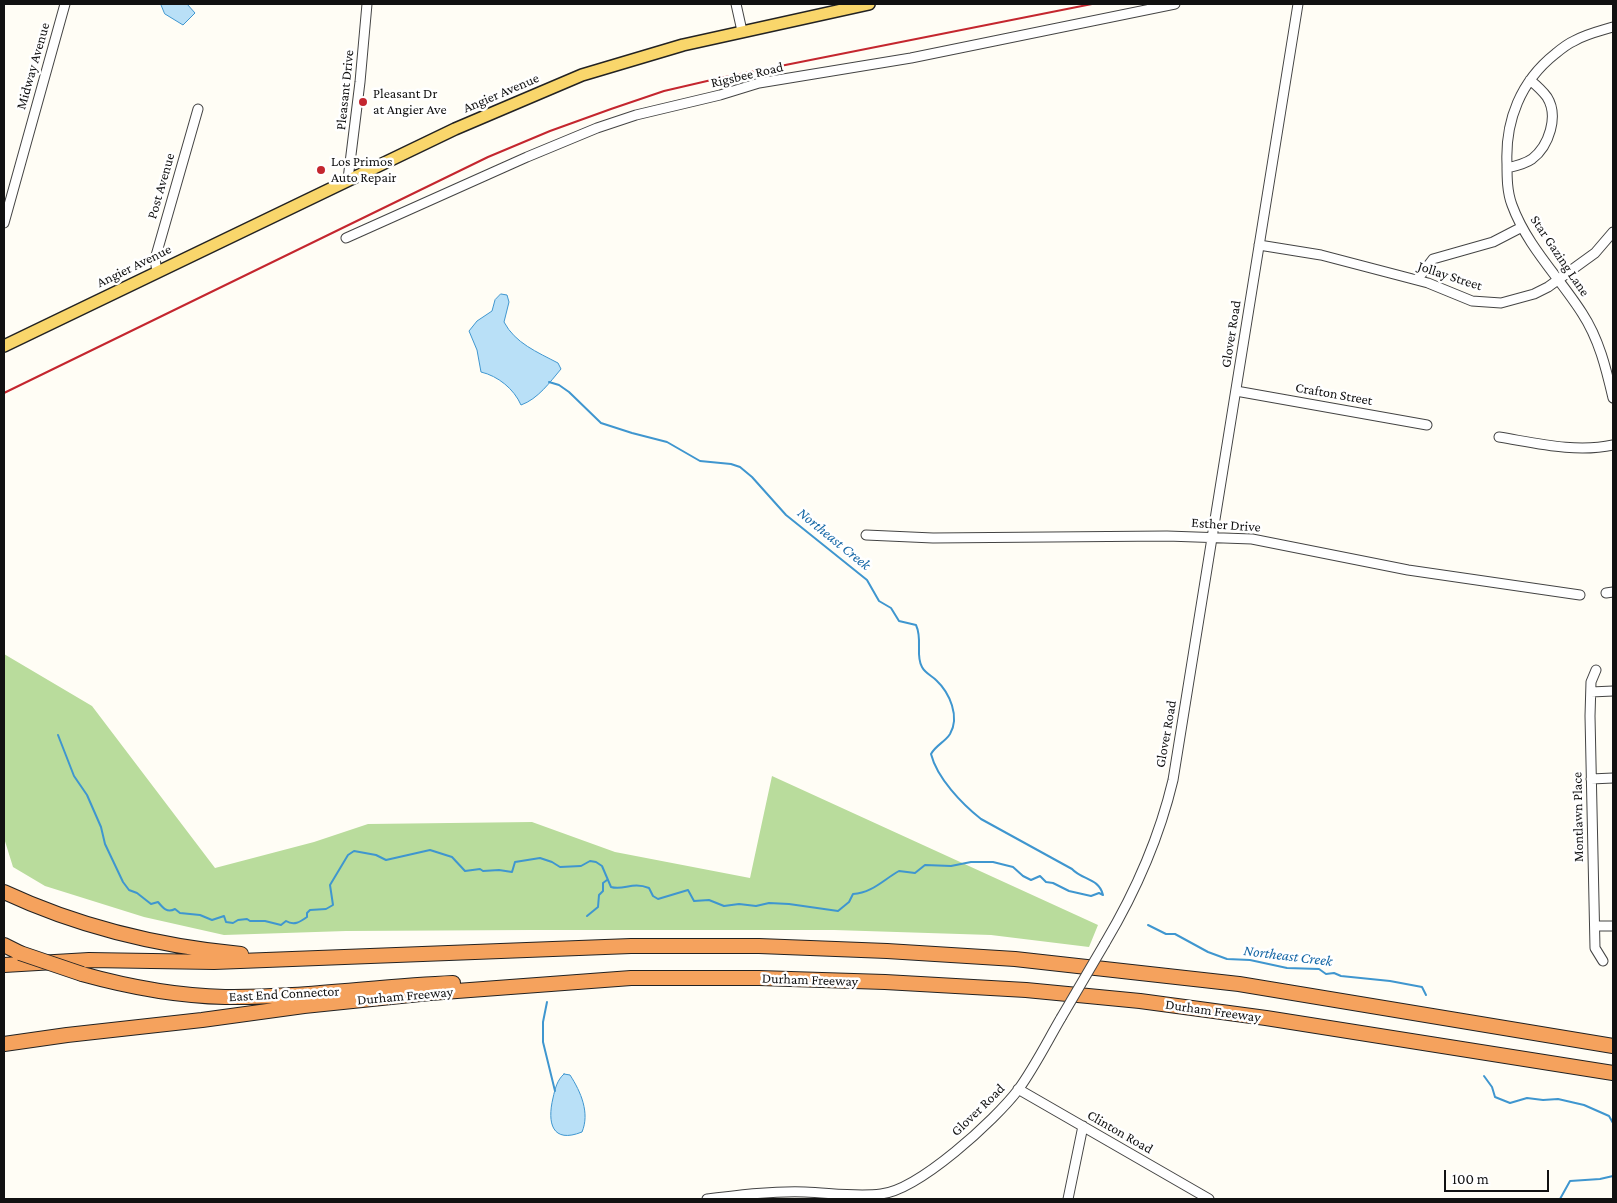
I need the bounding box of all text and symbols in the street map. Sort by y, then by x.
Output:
street label: Midway Avenue [13,21,53,111]
street label: Pleasant Drive [332,49,358,131]
street label: Rigsbee Road [709,58,785,92]
street label: Angier Avenue [460,69,542,117]
place label: Pleasant Dr at Angier Ave [373,86,447,118]
marker: Pleasant Dr at Angier Ave [357,96,369,108]
street label: Post Avenue [144,151,178,221]
place label: Los Primos Auto Repair [331,154,397,186]
marker: Los Primos Auto Repair [315,164,327,176]
street label: Star Gazing Lane [1527,212,1593,300]
street label: Angier Avenue [94,241,174,291]
street label: Jollay Street [1416,258,1484,294]
street label: Glover Road [1217,299,1245,369]
street label: Crafton Street [1294,379,1374,409]
water label: Northeast Creek [794,504,874,574]
street label: Esther Drive [1191,514,1261,536]
street label: Glover Road [1152,699,1180,769]
street label: Montlawn Place [1569,772,1587,862]
water label: Northeast Creek [1243,942,1333,970]
street label: Durham Freeway [762,970,858,990]
street label: East End Connector [228,983,340,1005]
street label: Durham Freeway [356,983,454,1009]
street label: Durham Freeway [1164,996,1262,1026]
street label: Glover Road [948,1080,1008,1140]
street label: Clinton Road [1084,1106,1156,1158]
scale bar [1447,1160,1552,1192]
text: 100 m [1452,1171,1489,1187]

